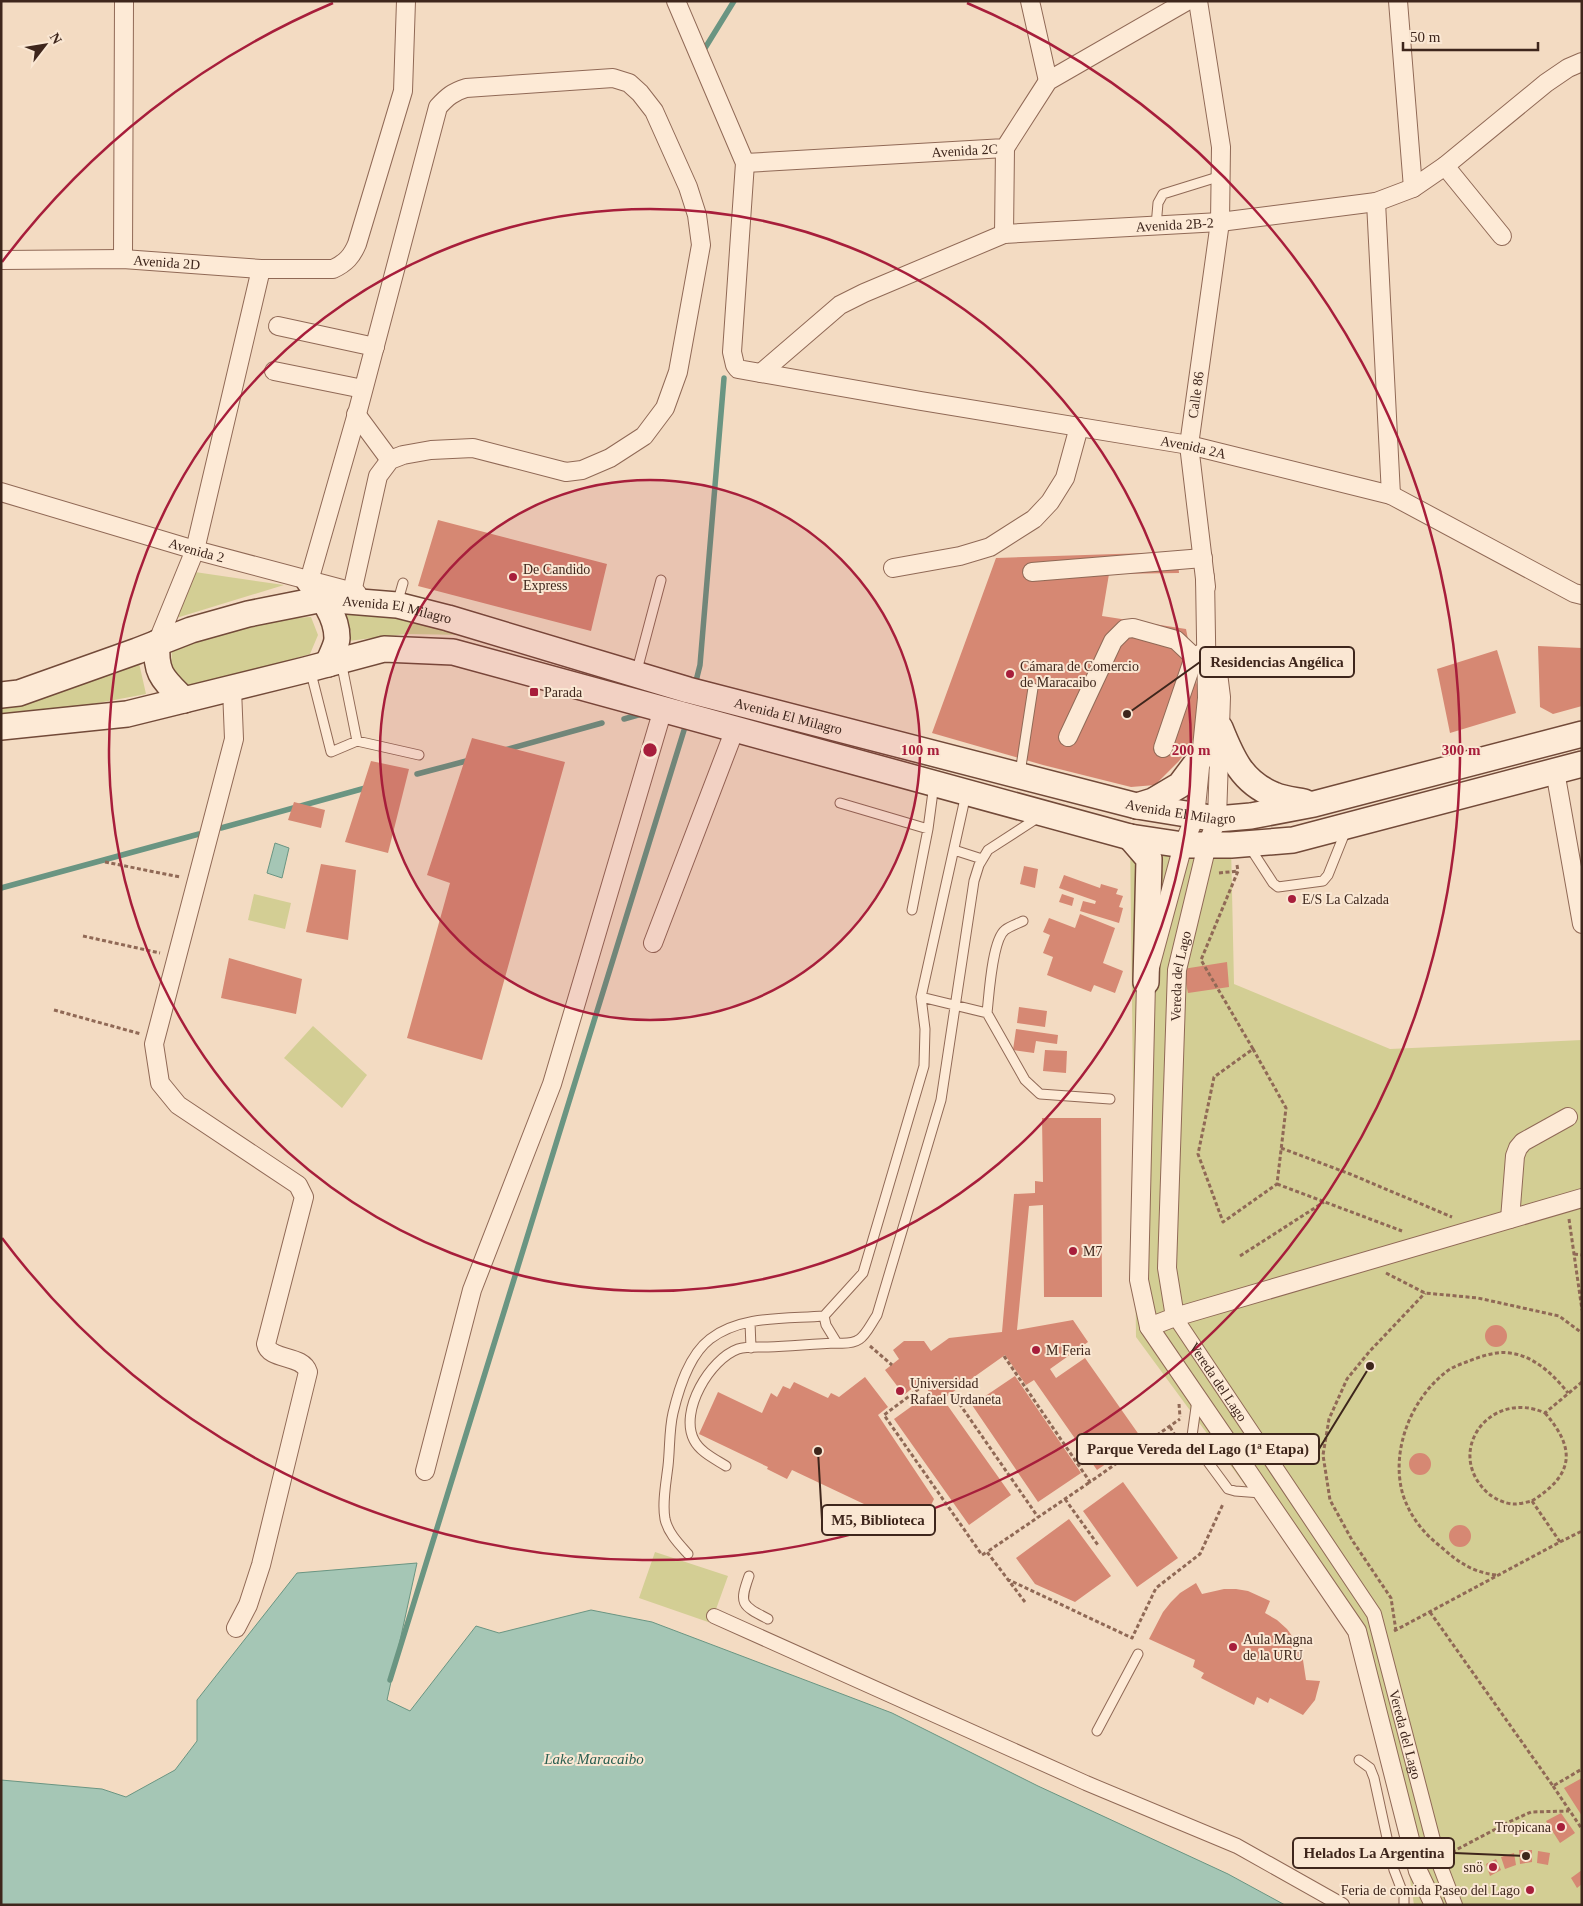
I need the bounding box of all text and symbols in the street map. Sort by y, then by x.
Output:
north arrow [20,20,70,70]
scale bar [1403,20,1538,52]
text: 50 m [1410,29,1441,45]
text: N [47,30,65,47]
street label: Avenida 2C [931,141,998,160]
street label: Avenida 2B-2 [1135,215,1214,234]
street label: Avenida 2D [133,252,201,272]
street label: Calle 86 [1185,371,1207,419]
street label: Avenida 2A [1159,433,1229,462]
street label: Avenida 2 [167,535,226,565]
place label: De Candido Express [523,562,590,593]
marker: De Candido Express [507,571,519,583]
street label: Avenida El Milagro [342,593,454,626]
callout: Residencias Angélica [1200,647,1354,677]
text: Residencias Angélica [1210,654,1344,670]
place label: Cámara de Comercio de Maracaibo [1020,659,1139,690]
marker: Cámara de Comercio de Maracaibo [1004,668,1016,680]
place label: Parada [544,685,583,700]
marker: Parada [528,686,540,698]
street label: Avenida El Milagro [733,695,844,737]
centre of rings [641,741,659,759]
text: 100 m [901,742,940,758]
text: 200 m [1172,742,1211,758]
text: 300 m [1442,742,1481,758]
street label: Avenida El Milagro [1124,796,1236,827]
place label: E/S La Calzada [1302,892,1390,907]
marker: E/S La Calzada [1286,893,1298,905]
street label: Vereda del Lago [1168,929,1194,1022]
place label: M7 [1083,1244,1102,1259]
marker: M7 [1067,1245,1079,1257]
street label: Vereda del Lago [1187,1340,1250,1424]
place label: M Feria [1046,1343,1092,1358]
marker: M Feria [1030,1344,1042,1356]
place label: Universidad Rafael Urdaneta [910,1376,1002,1407]
marker: Universidad Rafael Urdaneta [894,1385,906,1397]
callout: Parque Vereda del Lago (1ª Etapa) [1077,1434,1319,1464]
text: Parque Vereda del Lago (1ª Etapa) [1087,1441,1309,1458]
callout: M5, Biblioteca [822,1505,935,1535]
text: M5, Biblioteca [831,1512,925,1528]
place label: Aula Magna de la URU [1243,1632,1313,1663]
marker: Aula Magna de la URU [1227,1641,1239,1653]
street label: Vereda del Lago [1387,1688,1424,1781]
water label: Lake Maracaibo [543,1751,644,1767]
place label: Tropicana [1495,1820,1552,1835]
marker: Tropicana [1555,1821,1567,1833]
callout: Helados La Argentina [1293,1838,1454,1868]
text: Helados La Argentina [1304,1845,1445,1861]
place label: snö [1464,1860,1483,1875]
marker: snö [1487,1861,1499,1873]
place label: Feria de comida Paseo del Lago [1341,1883,1520,1898]
marker: Feria de comida Paseo del Lago [1524,1884,1536,1896]

